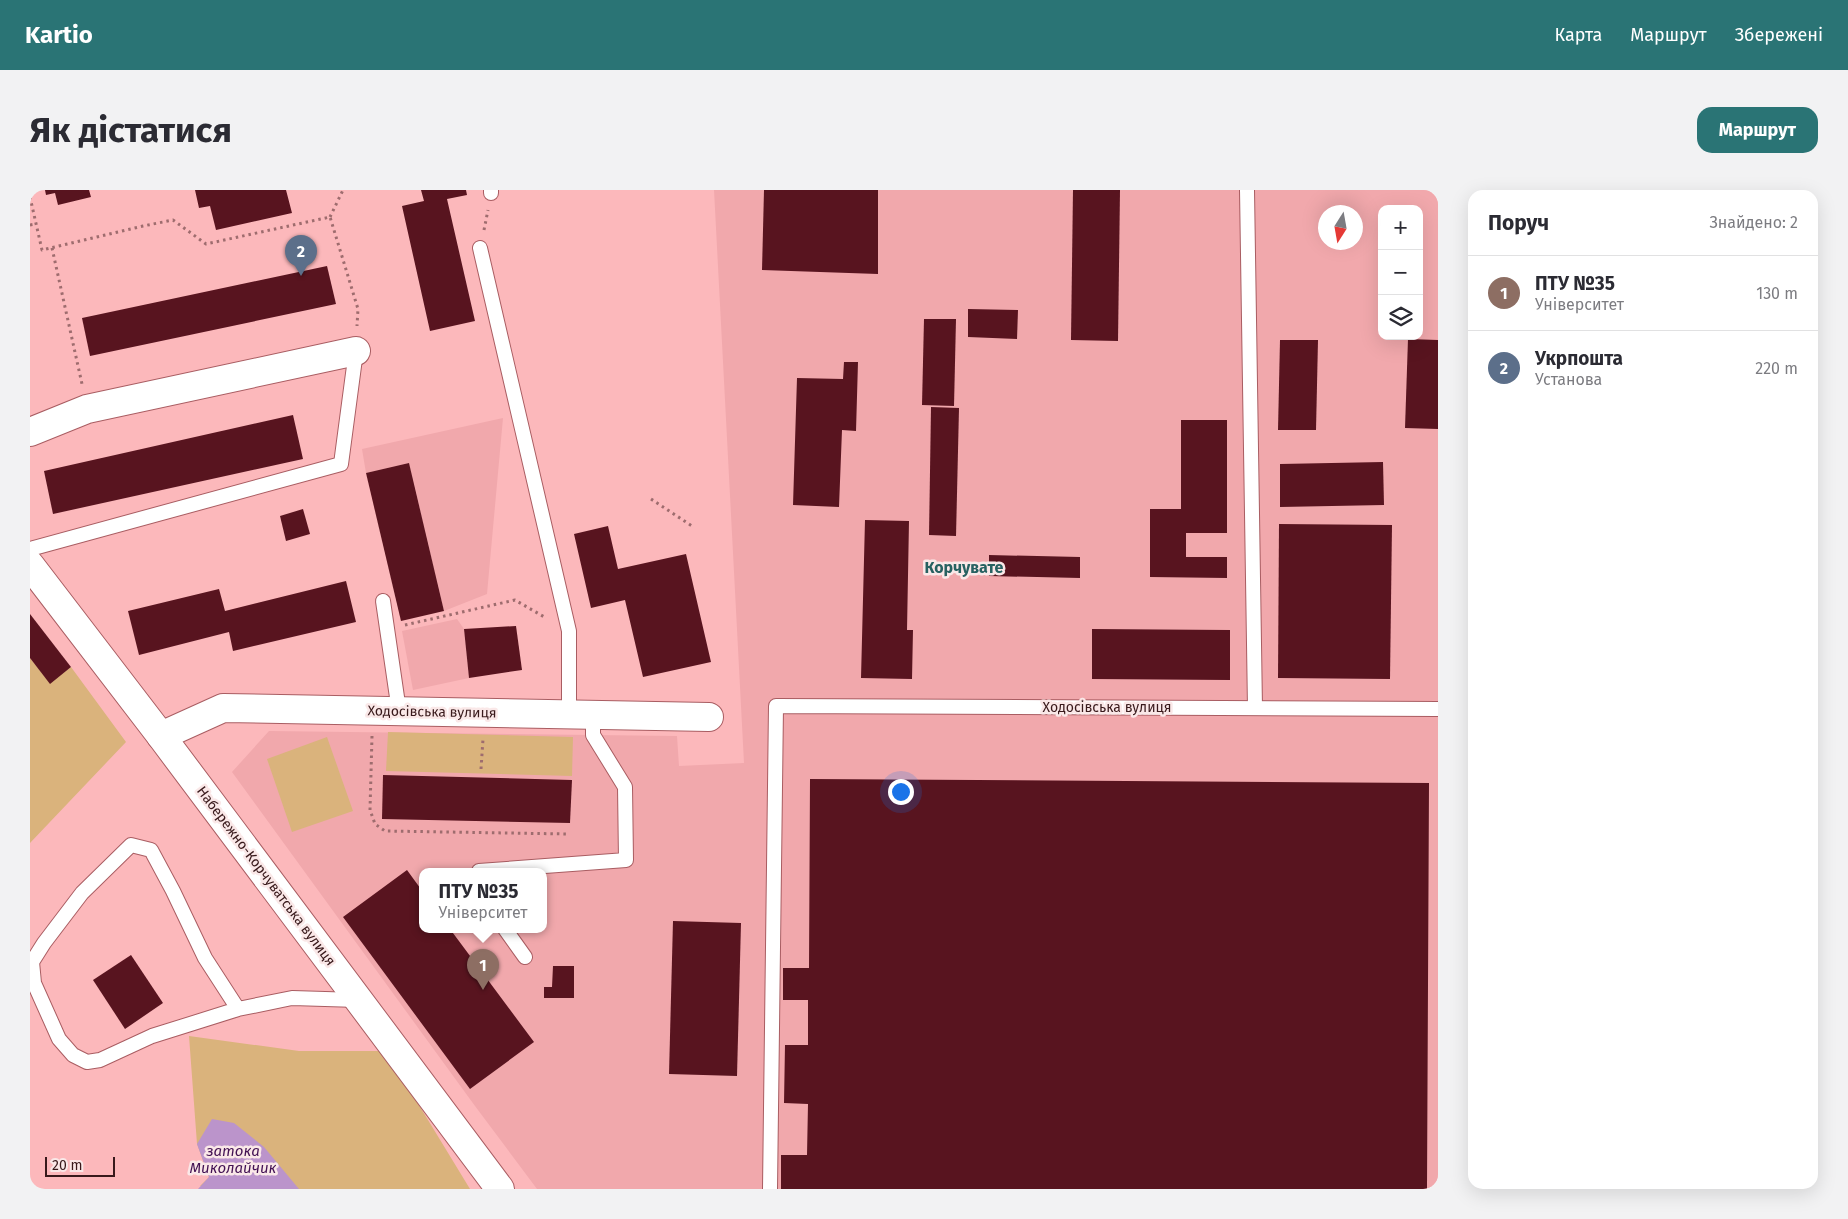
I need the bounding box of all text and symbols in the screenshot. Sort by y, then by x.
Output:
text: Kartio [25,21,93,49]
text: Карта [1555,24,1602,46]
text: Маршрут [1630,24,1707,46]
text: Збережені [1735,24,1823,46]
button: Маршрут [1697,107,1818,153]
text: Як дістатися [30,109,232,151]
north arrow [1318,205,1363,250]
map controls [1378,205,1423,340]
button: + [1378,205,1423,250]
text: Поруч [1488,210,1549,236]
text: Знайдено: 2 [1709,213,1798,232]
pin: 2 [285,235,317,276]
button: − [1378,250,1423,295]
text: ПТУ №35 [1535,272,1615,295]
text: 1 [1500,284,1508,303]
text: 130 m [1756,284,1798,303]
button: layers [1378,295,1423,340]
text: Університет [1535,295,1624,314]
text: Укрпошта [1535,347,1623,370]
text: 2 [1500,359,1508,378]
text: 220 m [1755,359,1798,378]
text: Установа [1535,370,1602,389]
district label: Корчувате [925,558,1004,577]
street label: Ходосівська вулиця [1043,699,1171,716]
street label: Ходосівська вулиця [367,702,497,722]
your location [888,779,914,805]
street label: Набережно-Корчуватська вулиця [193,783,339,969]
popup [419,868,547,933]
text: ПТУ №35 [439,880,518,903]
text: Університет [439,903,527,922]
pin: 1 [467,949,499,990]
water label: затока Миколайчик [189,1142,277,1177]
scale bar [45,1154,115,1177]
text: 20 m [52,1157,82,1174]

